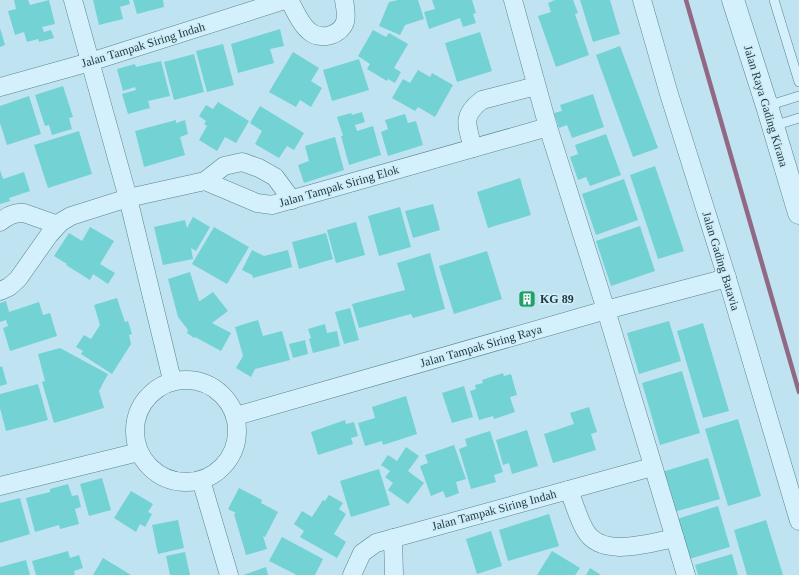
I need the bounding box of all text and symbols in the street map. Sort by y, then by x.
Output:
street label: Jalan Tampak Siring Indah [79,20,207,70]
street label: Jalan Raya Gading Kirana [741,44,791,169]
street label: Jalan Tampak Siring Elok [278,162,400,210]
street label: Jalan Gading Batavia [699,210,743,313]
building icon: KG 89 [517,289,537,309]
place label: KG 89 [540,292,574,306]
street label: Jalan Tampak Siring Raya [419,322,544,370]
street label: Jalan Tampak Siring Indah [430,487,558,533]

